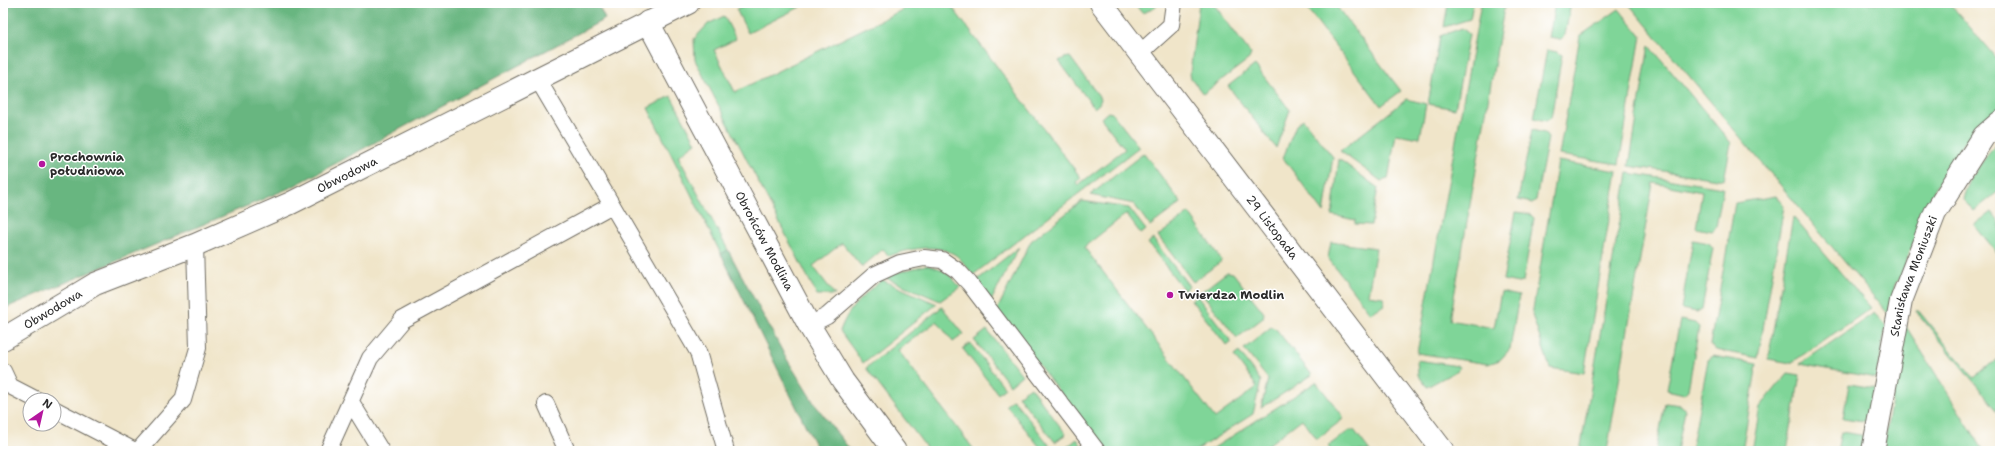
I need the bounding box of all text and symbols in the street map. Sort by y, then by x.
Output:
place label: Prochownia południowa [50,149,125,179]
street label: Obwodowa [314,153,380,197]
marker: Prochownia południowa [37,159,47,169]
street label: Obrońców Modlina [731,188,798,294]
street label: 29 Listopada [1242,192,1302,263]
street label: Stanisława Moniuszki [1887,213,1941,338]
street label: Obwodowa [20,285,86,333]
place label: Twierdza Modlin [1178,287,1284,303]
marker: Twierdza Modlin [1165,290,1175,300]
north arrow [22,392,62,432]
text: N [40,395,55,413]

